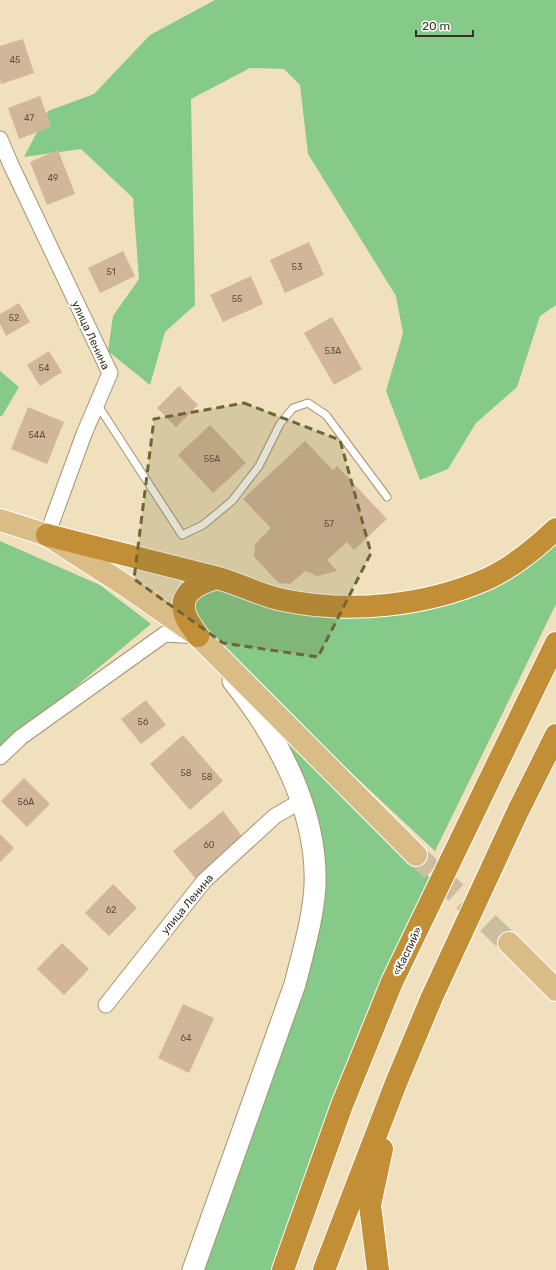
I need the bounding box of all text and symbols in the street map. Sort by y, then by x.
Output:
scale bar [416,12,473,38]
text: 20 m [422,19,450,33]
house number: 45 [10,55,20,65]
house number: 47 [24,113,34,123]
house number: 49 [48,173,58,183]
house number: 53 [292,262,302,272]
house number: 51 [106,267,116,277]
house number: 55 [232,294,242,304]
street label: улица Ленина [69,299,112,372]
house number: 52 [9,313,19,323]
house number: 53А [325,346,341,356]
house number: 54 [39,363,50,373]
house number: 54А [29,430,45,440]
house number: 55А [204,454,220,464]
house number: 57 [324,519,334,529]
house number: 56 [138,717,149,727]
house number: 58 [180,768,192,778]
house number: 58 [201,772,213,782]
house number: 56А [18,797,34,807]
house number: 60 [203,840,215,850]
street label: улица Ленина [158,872,216,937]
house number: 62 [106,905,116,915]
street label: «Каспий» [390,925,425,978]
house number: 64 [180,1033,192,1043]

